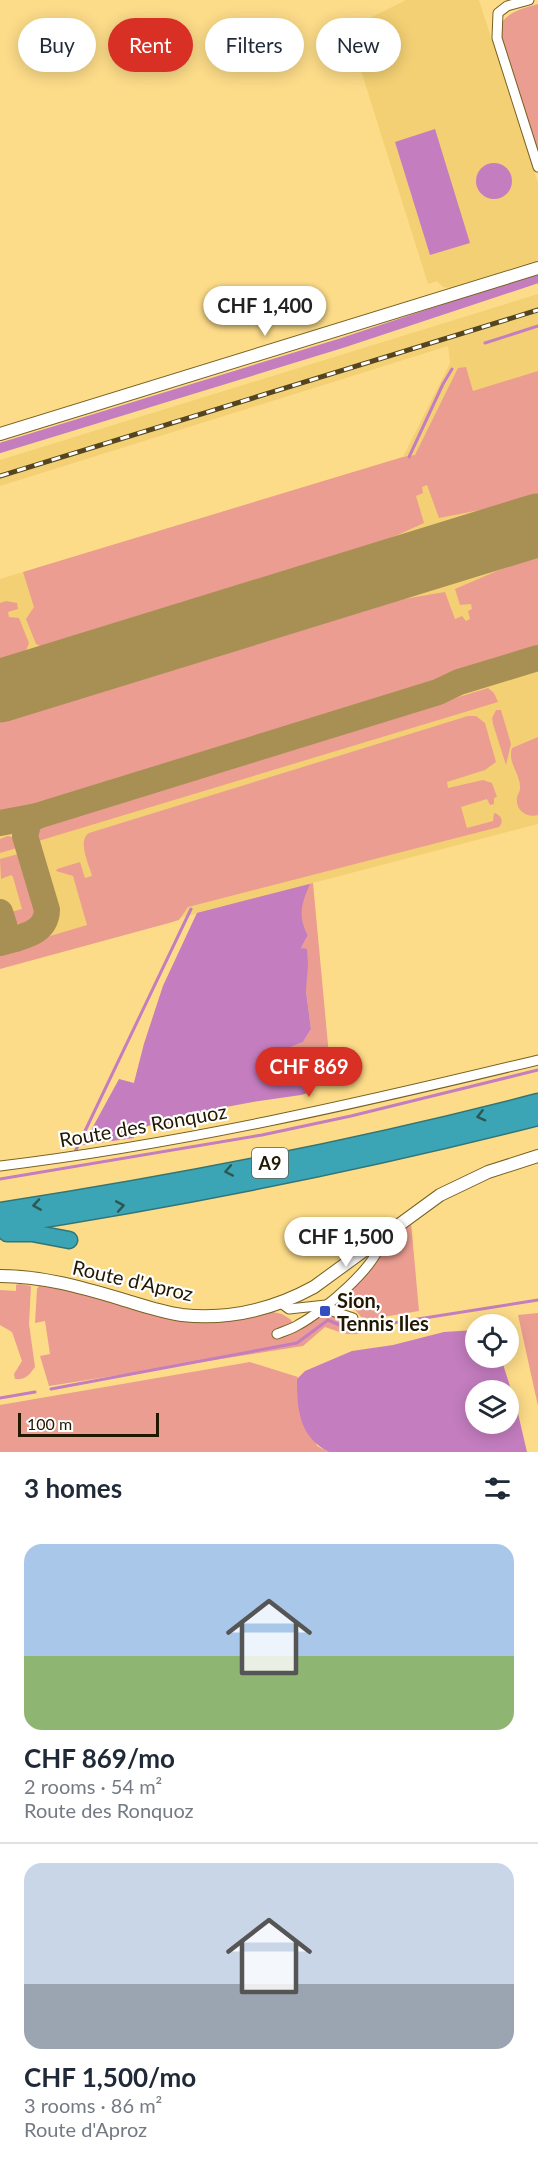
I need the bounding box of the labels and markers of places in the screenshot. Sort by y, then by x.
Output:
pin: CHF 1,400 [196,286,334,337]
pin: CHF 869 [254,1047,364,1098]
pin: CHF 1,500 [277,1217,415,1268]
place label: Sion, Tennis Iles [337,1288,429,1335]
marker: Sion, Tennis Iles [318,1304,332,1318]

